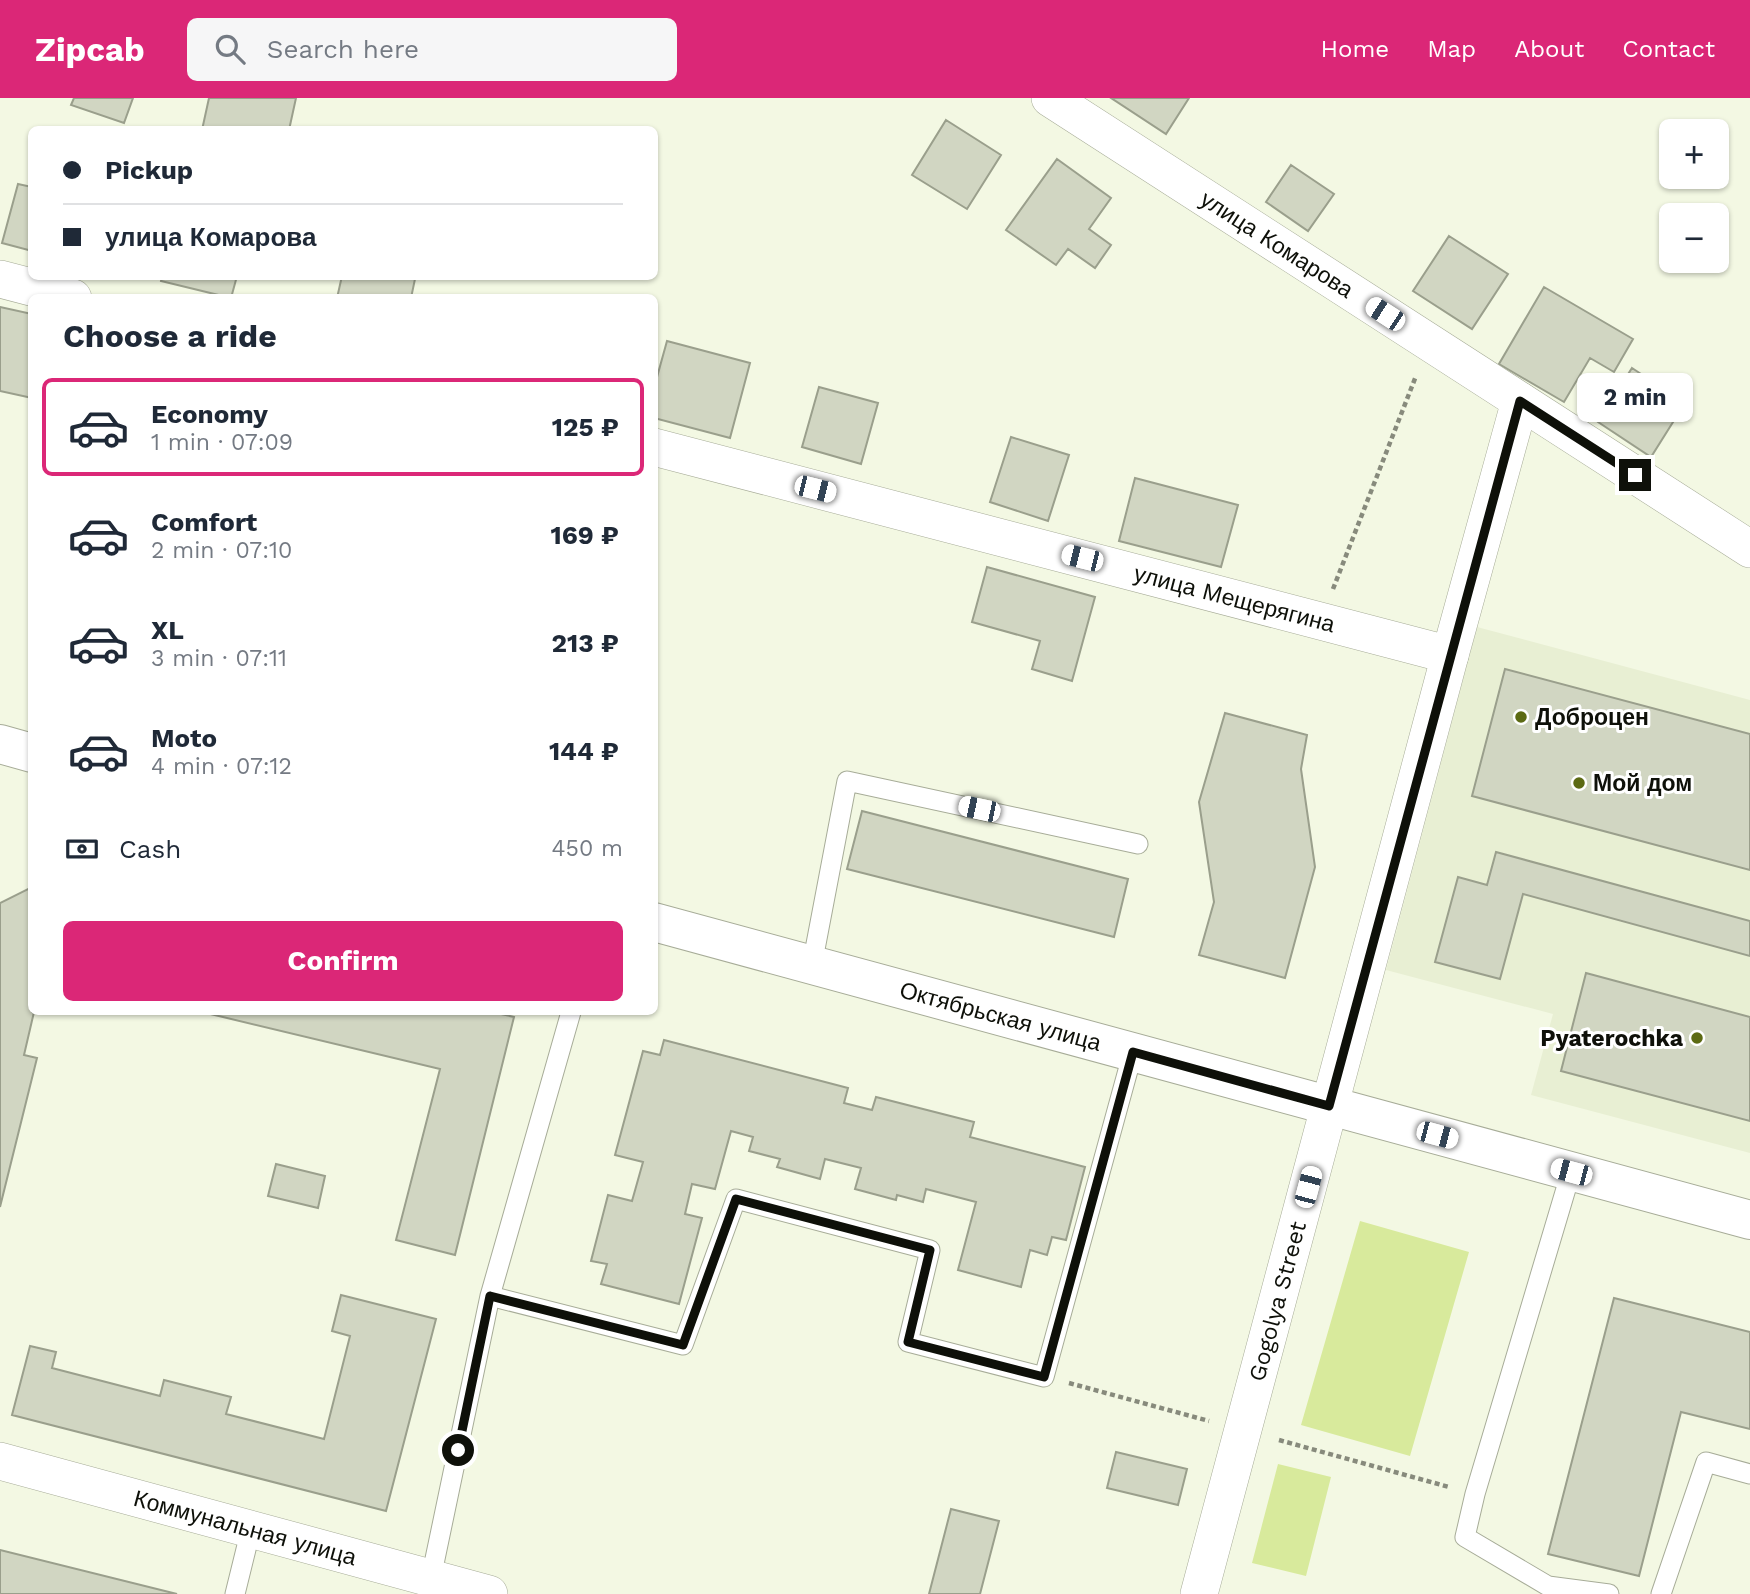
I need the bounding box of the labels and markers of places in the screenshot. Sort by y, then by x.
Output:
place label: Доброцен [1535,704,1649,731]
marker: Доброцен [1513,709,1529,725]
place label: Мой дом [1593,770,1692,797]
marker: Мой дом [1571,775,1587,791]
place label: Pyaterochka [1540,1025,1684,1052]
marker: Pyaterochka [1689,1030,1705,1046]

